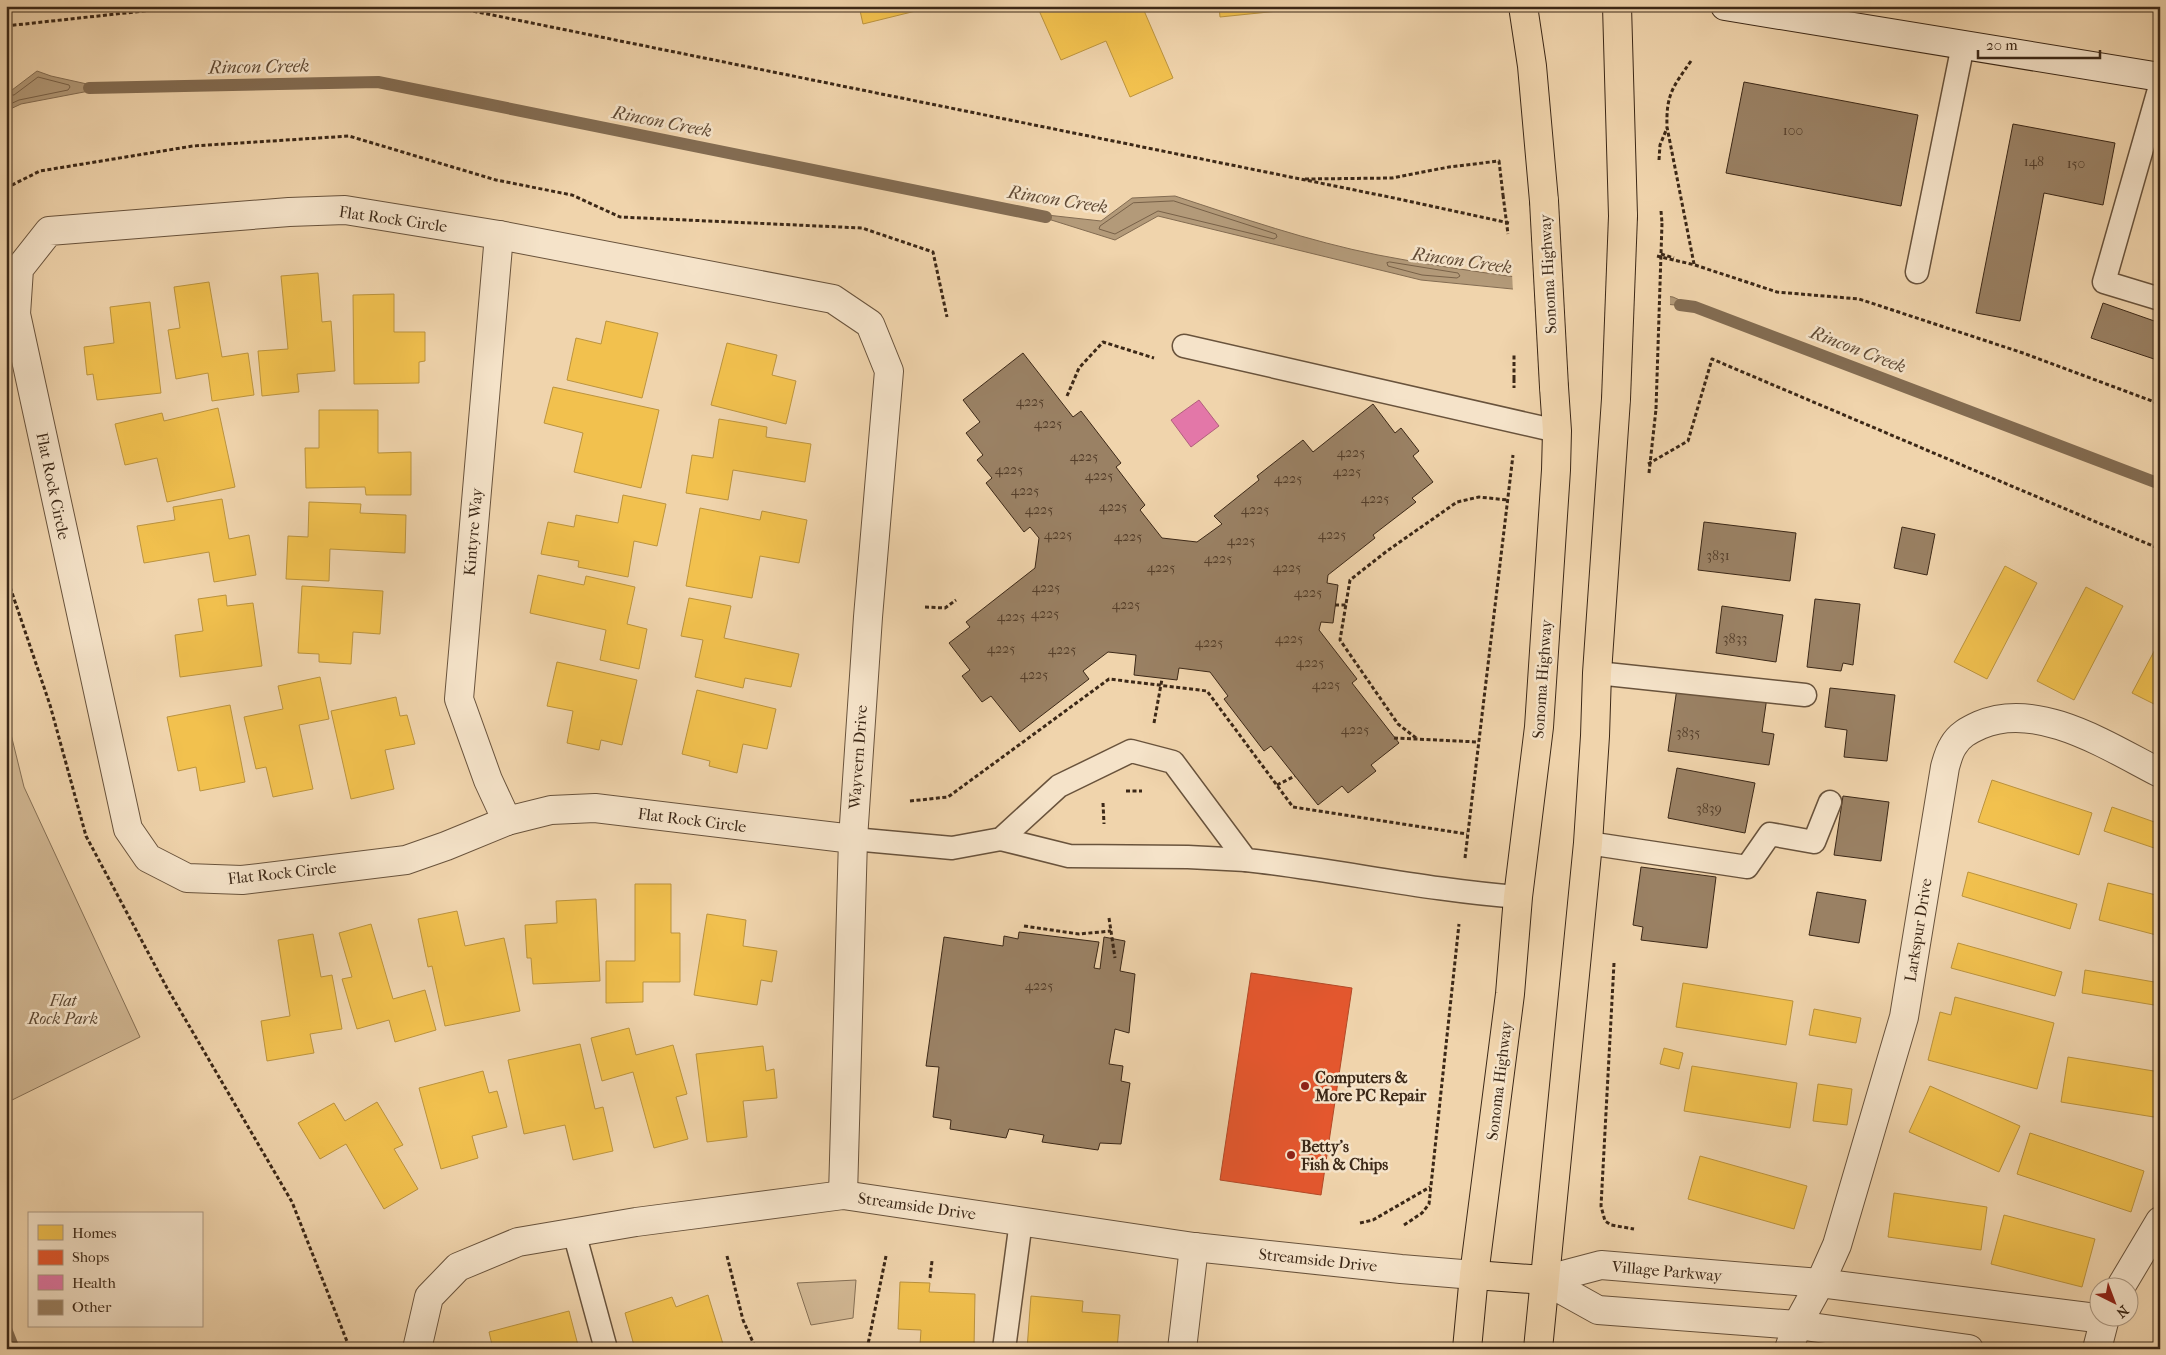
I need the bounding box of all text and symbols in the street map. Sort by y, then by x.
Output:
scale bar [1978,28,2101,60]
text: 20 m [1986,36,2018,54]
water label: Rincon Creek [207,56,310,78]
water label: Rincon Creek [610,102,713,142]
house number: 100 [1783,122,1803,139]
house number: 148 [2024,153,2044,170]
house number: 150 [2067,155,2085,172]
water label: Rincon Creek [1006,182,1109,218]
street label: Flat Rock Circle [338,202,448,236]
street label: Sonoma Highway [1535,213,1561,334]
water label: Rincon Creek [1410,243,1513,278]
water label: Rincon Creek [1806,322,1909,378]
house number: 4225 [1016,393,1044,410]
house number: 4225 [1034,415,1062,432]
street label: Flat Rock Circle [32,431,74,541]
house number: 4225 [1337,444,1365,461]
house number: 4225 [1070,448,1098,465]
house number: 4225 [995,461,1023,478]
house number: 4225 [1333,463,1361,480]
house number: 4225 [1085,467,1113,484]
house number: 4225 [1274,470,1302,487]
house number: 4225 [1011,482,1039,499]
street label: Kintyre Way [460,487,486,577]
house number: 4225 [1361,490,1389,507]
house number: 4225 [1099,498,1127,515]
house number: 4225 [1025,501,1053,518]
house number: 4225 [1241,501,1269,518]
house number: 4225 [1044,526,1072,543]
house number: 4225 [1318,526,1346,543]
house number: 4225 [1114,528,1142,545]
house number: 4225 [1227,532,1255,549]
house number: 3831 [1706,547,1730,564]
house number: 4225 [1204,550,1232,567]
house number: 4225 [1147,559,1175,576]
house number: 4225 [1273,559,1301,576]
house number: 4225 [1032,579,1060,596]
house number: 4225 [1294,584,1322,601]
house number: 4225 [1112,596,1140,613]
house number: 4225 [1031,605,1059,622]
house number: 4225 [997,608,1025,625]
street label: Sonoma Highway [1528,618,1556,739]
house number: 4225 [1275,630,1303,647]
house number: 3833 [1723,630,1747,647]
house number: 4225 [1195,634,1223,651]
house number: 4225 [987,640,1015,657]
house number: 4225 [1048,641,1076,658]
house number: 4225 [1296,654,1324,671]
house number: 4225 [1020,666,1048,683]
house number: 4225 [1312,676,1340,693]
street label: Wayvern Drive [845,704,871,811]
house number: 4225 [1341,721,1369,738]
house number: 3835 [1676,724,1700,741]
house number: 3839 [1696,800,1722,817]
street label: Flat Rock Circle [637,804,747,836]
street label: Flat Rock Circle [227,858,337,888]
street label: Larkspur Drive [1900,877,1936,983]
house number: 4225 [1025,977,1053,994]
park label: Flat Rock Park [27,991,98,1028]
street label: Sonoma Highway [1482,1020,1516,1141]
place label: Computers & More PC Repair [1314,1068,1427,1106]
marker: Computers & More PC Repair [1299,1080,1311,1092]
place label: Betty's Fish & Chips [1300,1137,1388,1175]
marker: Betty's Fish & Chips [1285,1149,1297,1161]
street label: Streamside Drive [857,1188,977,1224]
legend [28,1212,202,1328]
text: Homes [72,1224,117,1242]
street label: Streamside Drive [1258,1244,1378,1276]
text: Shops [72,1248,110,1266]
street label: Village Parkway [1610,1257,1723,1285]
text: Health [72,1274,116,1292]
north arrow [2088,1278,2138,1328]
text: Other [72,1298,112,1316]
text: N [2112,1301,2132,1321]

